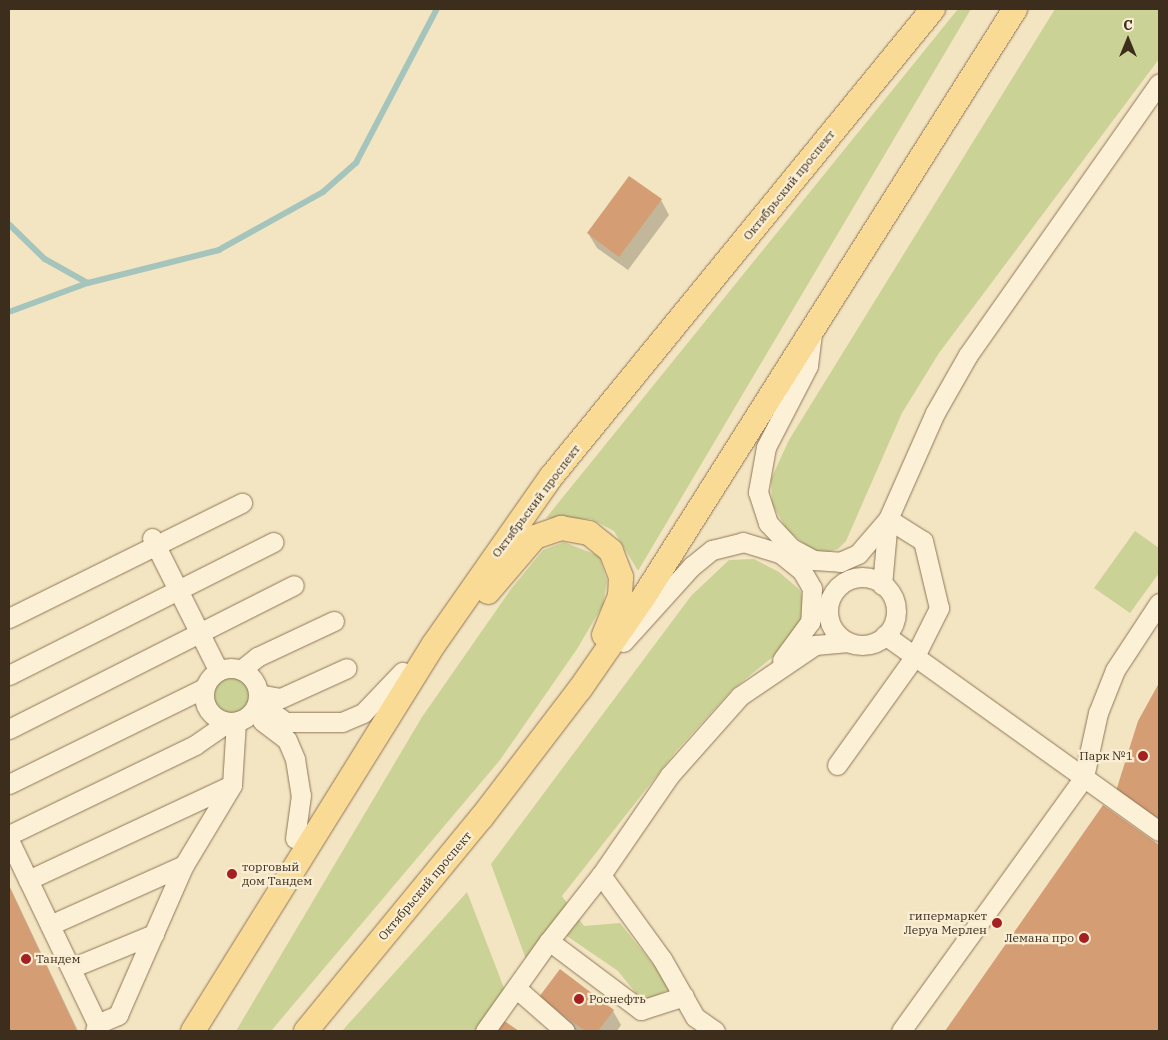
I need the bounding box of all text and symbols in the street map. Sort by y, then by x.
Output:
north arrow [1103,15,1153,65]
text: С [1123,16,1133,34]
street label: Октябрьский проспект [740,127,838,243]
street label: Октябрьский проспект [489,442,583,560]
place label: Парк №1 [1079,749,1133,763]
marker: Парк №1 [1137,750,1149,762]
street label: Октябрьский проспект [375,829,475,943]
place label: торговый дом Тандем [242,860,312,888]
marker: торговый дом Тандем [226,868,238,880]
place label: гипермаркет Леруа Мерлен [904,909,987,937]
marker: гипермаркет Леруа Мерлен [991,917,1003,929]
place label: Лемана про [1004,931,1074,945]
marker: Лемана про [1078,932,1090,944]
place label: Тандем [36,952,80,966]
marker: Тандем [20,953,32,965]
place label: Роснефть [589,992,646,1006]
marker: Роснефть [573,993,585,1005]

